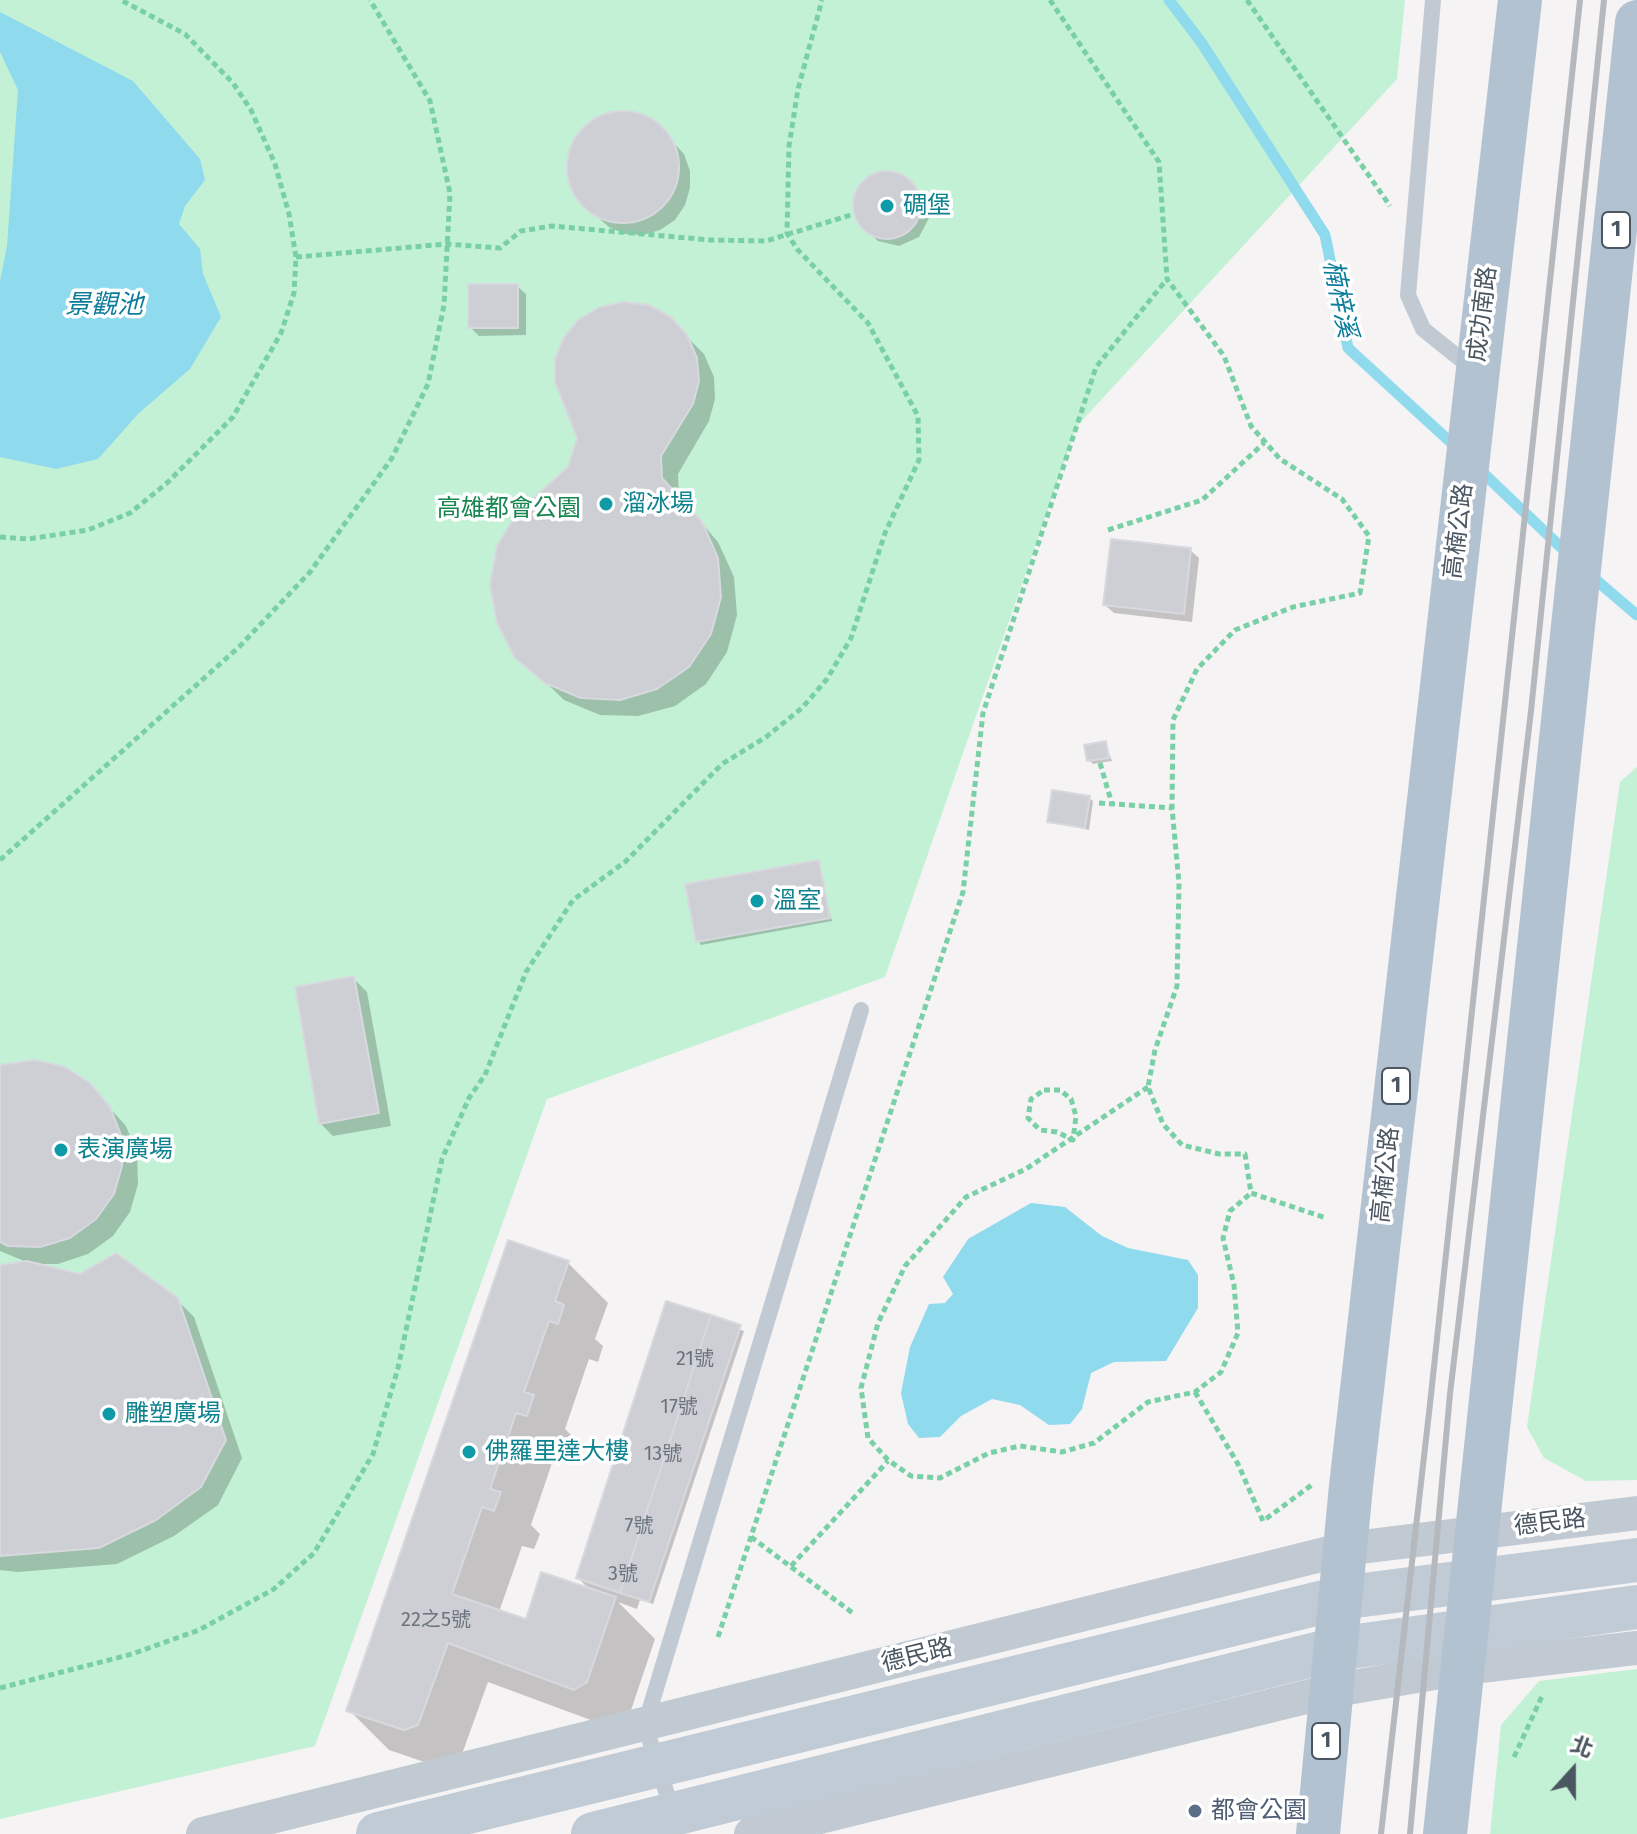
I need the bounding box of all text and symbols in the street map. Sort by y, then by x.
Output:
place label: 碉堡 [903,192,951,220]
marker: 碉堡 [878,197,896,215]
road number: 1 [1602,212,1630,248]
water label: 楠梓溪 [1316,258,1362,340]
street label: 成功南路 [1463,265,1503,363]
water label: 景觀池 [65,290,143,322]
street label: 高楠公路 [1439,482,1479,580]
place label: 溜冰場 [622,490,694,518]
park label: 高雄都會公園 [437,495,581,523]
marker: 溜冰場 [597,495,615,513]
place label: 溫室 [773,887,821,915]
marker: 溫室 [748,892,766,910]
road number: 1 [1382,1068,1410,1104]
street label: 高楠公路 [1367,1126,1405,1224]
place label: 表演廣場 [77,1136,173,1164]
marker: 表演廣場 [52,1141,70,1159]
house number: 21號 [676,1347,714,1371]
house number: 17號 [660,1395,698,1419]
place label: 雕塑廣場 [125,1400,221,1428]
marker: 雕塑廣場 [100,1405,118,1423]
place label: 佛羅里達大樓 [485,1438,629,1466]
house number: 13號 [644,1442,682,1466]
marker: 佛羅里達大樓 [460,1443,478,1461]
street label: 德民路 [1513,1504,1587,1542]
house number: 7號 [625,1514,653,1538]
house number: 3號 [608,1562,638,1586]
house number: 22之5號 [401,1608,471,1632]
street label: 德民路 [879,1633,955,1679]
road number: 1 [1312,1723,1340,1759]
north arrow [1533,1730,1613,1810]
text: 北 [1567,1731,1597,1764]
place label: 都會公園 [1211,1797,1307,1825]
marker: 都會公園 [1186,1802,1204,1820]

